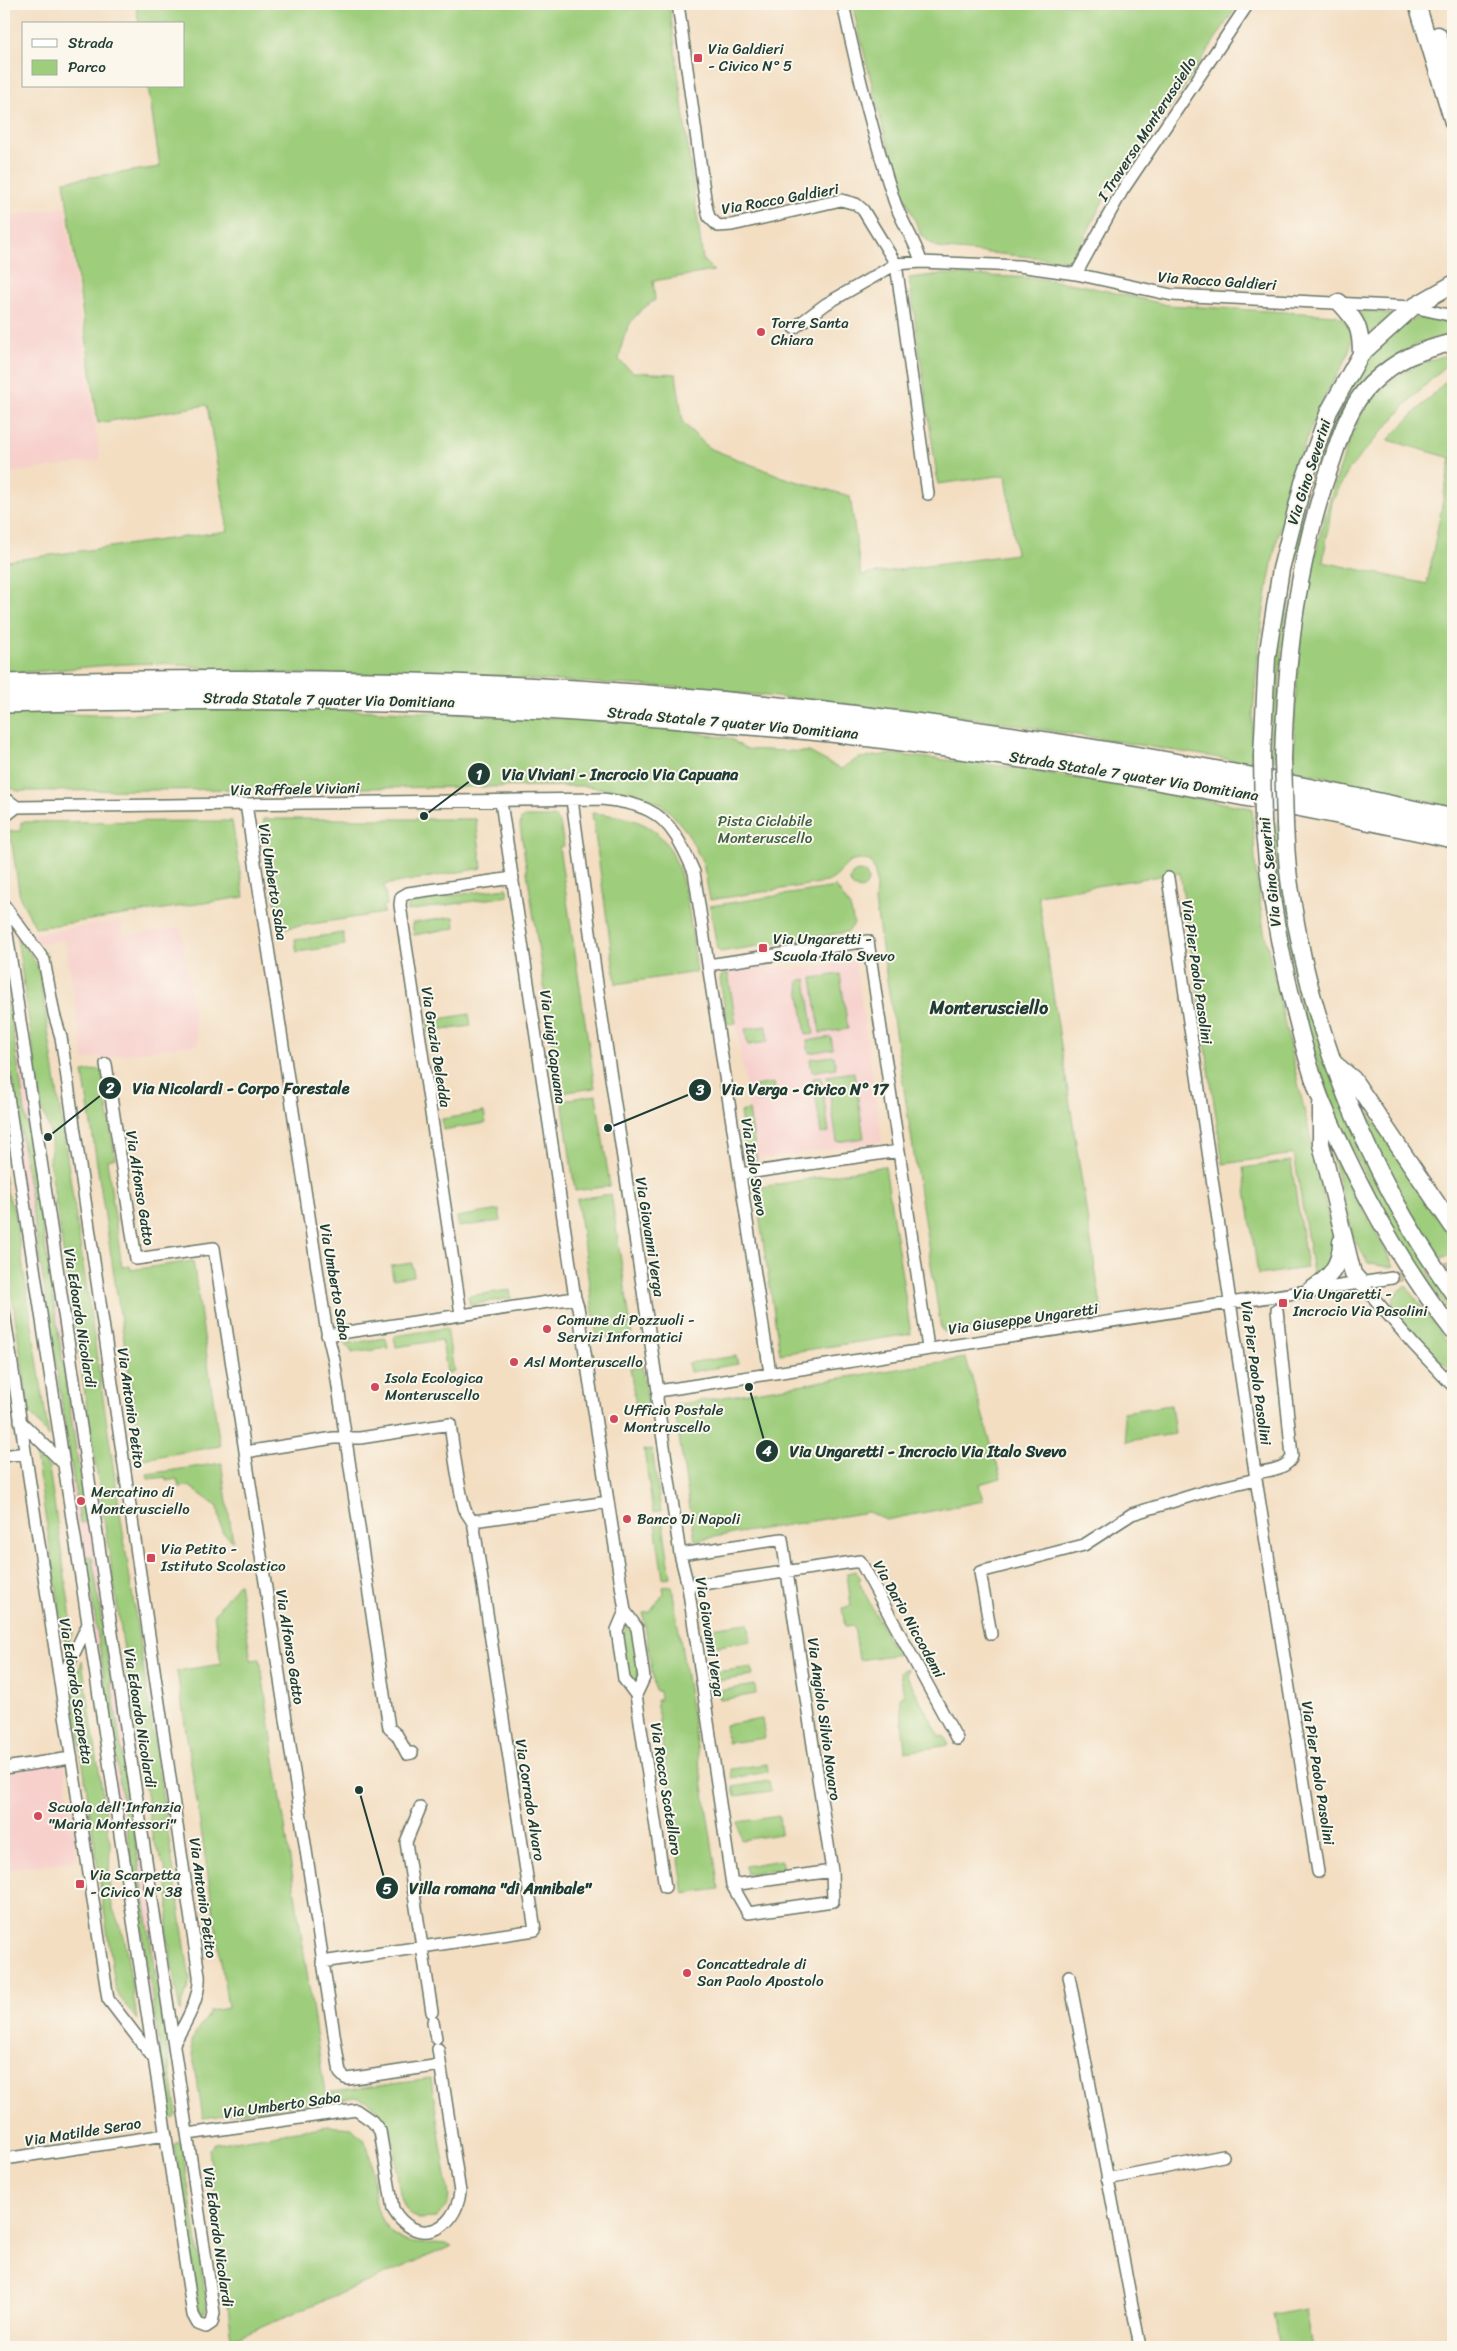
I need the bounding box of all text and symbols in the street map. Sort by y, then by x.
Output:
legend [22,22,185,88]
text: Strada [68,30,114,56]
place label: Via Galdieri - Civico N° 5 [708,36,792,79]
street label: I Traversa Monterusciello [1090,51,1204,207]
marker: Via Galdieri - Civico N° 5 [692,52,704,64]
text: Parco [68,54,106,80]
street label: Via Rocco Galdieri [719,176,842,222]
street label: Via Rocco Galdieri [1157,264,1278,298]
place label: Torre Santa Chiara [771,310,849,353]
marker: Torre Santa Chiara [755,326,767,338]
street label: Via Gino Severini [1280,415,1339,528]
street label: Strada Statale 7 quater Via Domitiana [203,685,456,715]
street label: Strada Statale 7 quater Via Domitiana [606,699,860,747]
street label: Strada Statale 7 quater Via Domitiana [1008,743,1261,809]
callout: Via Viviani - Incrocio Via Capuana [467,759,748,790]
text: Via Viviani - Incrocio Via Capuana [502,760,739,789]
text: 1 [476,762,483,788]
street label: Via Raffaele Viviani [230,775,361,803]
park label: Pista Ciclabile Monteruscello [718,808,813,851]
street label: Via Gino Severini [1251,815,1289,928]
street label: Via Umberto Saba [251,822,295,943]
street label: Via Pier Paolo Pasolini [1174,898,1220,1047]
place label: Via Ungaretti - Scuola Italo Svevo [773,926,895,969]
marker: Via Ungaretti - Scuola Italo Svevo [757,942,769,954]
street label: Via Grazia Deledda [414,985,458,1110]
street label: Via Luigi Capuana [532,988,574,1106]
district label: Monterusciello [929,992,1048,1024]
callout: Via Nicolardi - Corpo Forestale [97,1073,360,1104]
text: Via Nicolardi - Corpo Forestale [132,1074,350,1103]
callout: Via Verga - Civico N° 17 [688,1074,898,1105]
text: 2 [105,1075,115,1101]
text: Via Verga - Civico N° 17 [722,1075,890,1104]
text: 3 [695,1077,705,1103]
street label: Via Italo Svevo [733,1116,775,1218]
street label: Via Alfonso Gatto [118,1129,162,1248]
street label: Via Giovanni Verga [628,1175,672,1299]
street label: Via Umberto Saba [312,1222,358,1343]
street label: Via Edoardo Nicolardi [56,1246,104,1390]
place label: Via Ungaretti - Incrocio Via Pasolini [1292,1281,1428,1324]
street label: Via Giuseppe Ungaretti [946,1295,1100,1342]
marker: Via Ungaretti - Incrocio Via Pasolini [1277,1297,1289,1309]
street label: Via Pier Paolo Pasolini [1233,1299,1279,1448]
place label: Comune di Pozzuoli - Servizi Informatici [557,1307,695,1350]
marker: Comune di Pozzuoli - Servizi Informatici [541,1323,553,1335]
street label: Via Antonio Petito [110,1346,152,1470]
place label: Asl Monteruscello [523,1349,643,1375]
marker: Asl Monteruscello [508,1356,520,1368]
place label: Isola Ecologica Monteruscello [384,1365,483,1408]
marker: Isola Ecologica Monteruscello [369,1381,381,1393]
place label: Ufficio Postale Montruscello [624,1397,724,1440]
marker: Ufficio Postale Montruscello [608,1413,620,1425]
callout: Via Ungaretti - Incrocio Via Italo Svevo [755,1436,1077,1467]
text: Via Ungaretti - Incrocio Via Italo Svevo [789,1437,1067,1466]
text: 4 [761,1438,772,1464]
place label: Mercatino di Monterusciello [91,1479,190,1522]
marker: Mercatino di Monterusciello [75,1495,87,1507]
place label: Banco Di Napoli [637,1506,741,1532]
marker: Banco Di Napoli [621,1513,633,1525]
place label: Via Petito - Istituto Scolastico [160,1536,286,1579]
marker: Via Petito - Istituto Scolastico [145,1552,157,1564]
street label: Via Dario Niccodemi [866,1555,953,1683]
street label: Via Giovanni Verga [688,1575,732,1699]
street label: Via Alfonso Gatto [268,1588,312,1707]
street label: Via Edoardo Scarpetta [52,1616,100,1766]
street label: Via Angiolo Silvio Novaro [800,1636,848,1802]
street label: Via Edoardo Nicolardi [116,1646,164,1790]
street label: Via Pier Paolo Pasolini [1294,1699,1342,1848]
street label: Via Rocco Scotellaro [643,1721,689,1858]
street label: Via Corrado Alvaro [508,1737,553,1863]
place label: Scuola dell'Infanzia "Maria Montessori" [48,1794,182,1837]
marker: Scuola dell'Infanzia "Maria Montessori" [32,1810,44,1822]
street label: Via Antonio Petito [182,1836,224,1960]
place label: Via Scarpetta - Civico N° 38 [90,1862,182,1905]
callout: Villa romana "di Annibale" [374,1873,602,1904]
text: Villa romana "di Annibale" [409,1874,592,1903]
text: 5 [382,1876,392,1902]
marker: Via Scarpetta - Civico N° 38 [74,1878,86,1890]
place label: Concattedrale di San Paolo Apostolo [697,1951,824,1994]
marker: Concattedrale di San Paolo Apostolo [681,1967,693,1979]
street label: Via Umberto Saba [222,2084,343,2126]
street label: Via Matilde Serao [23,2110,143,2154]
street label: Via Edoardo Nicolardi [195,2165,241,2309]

